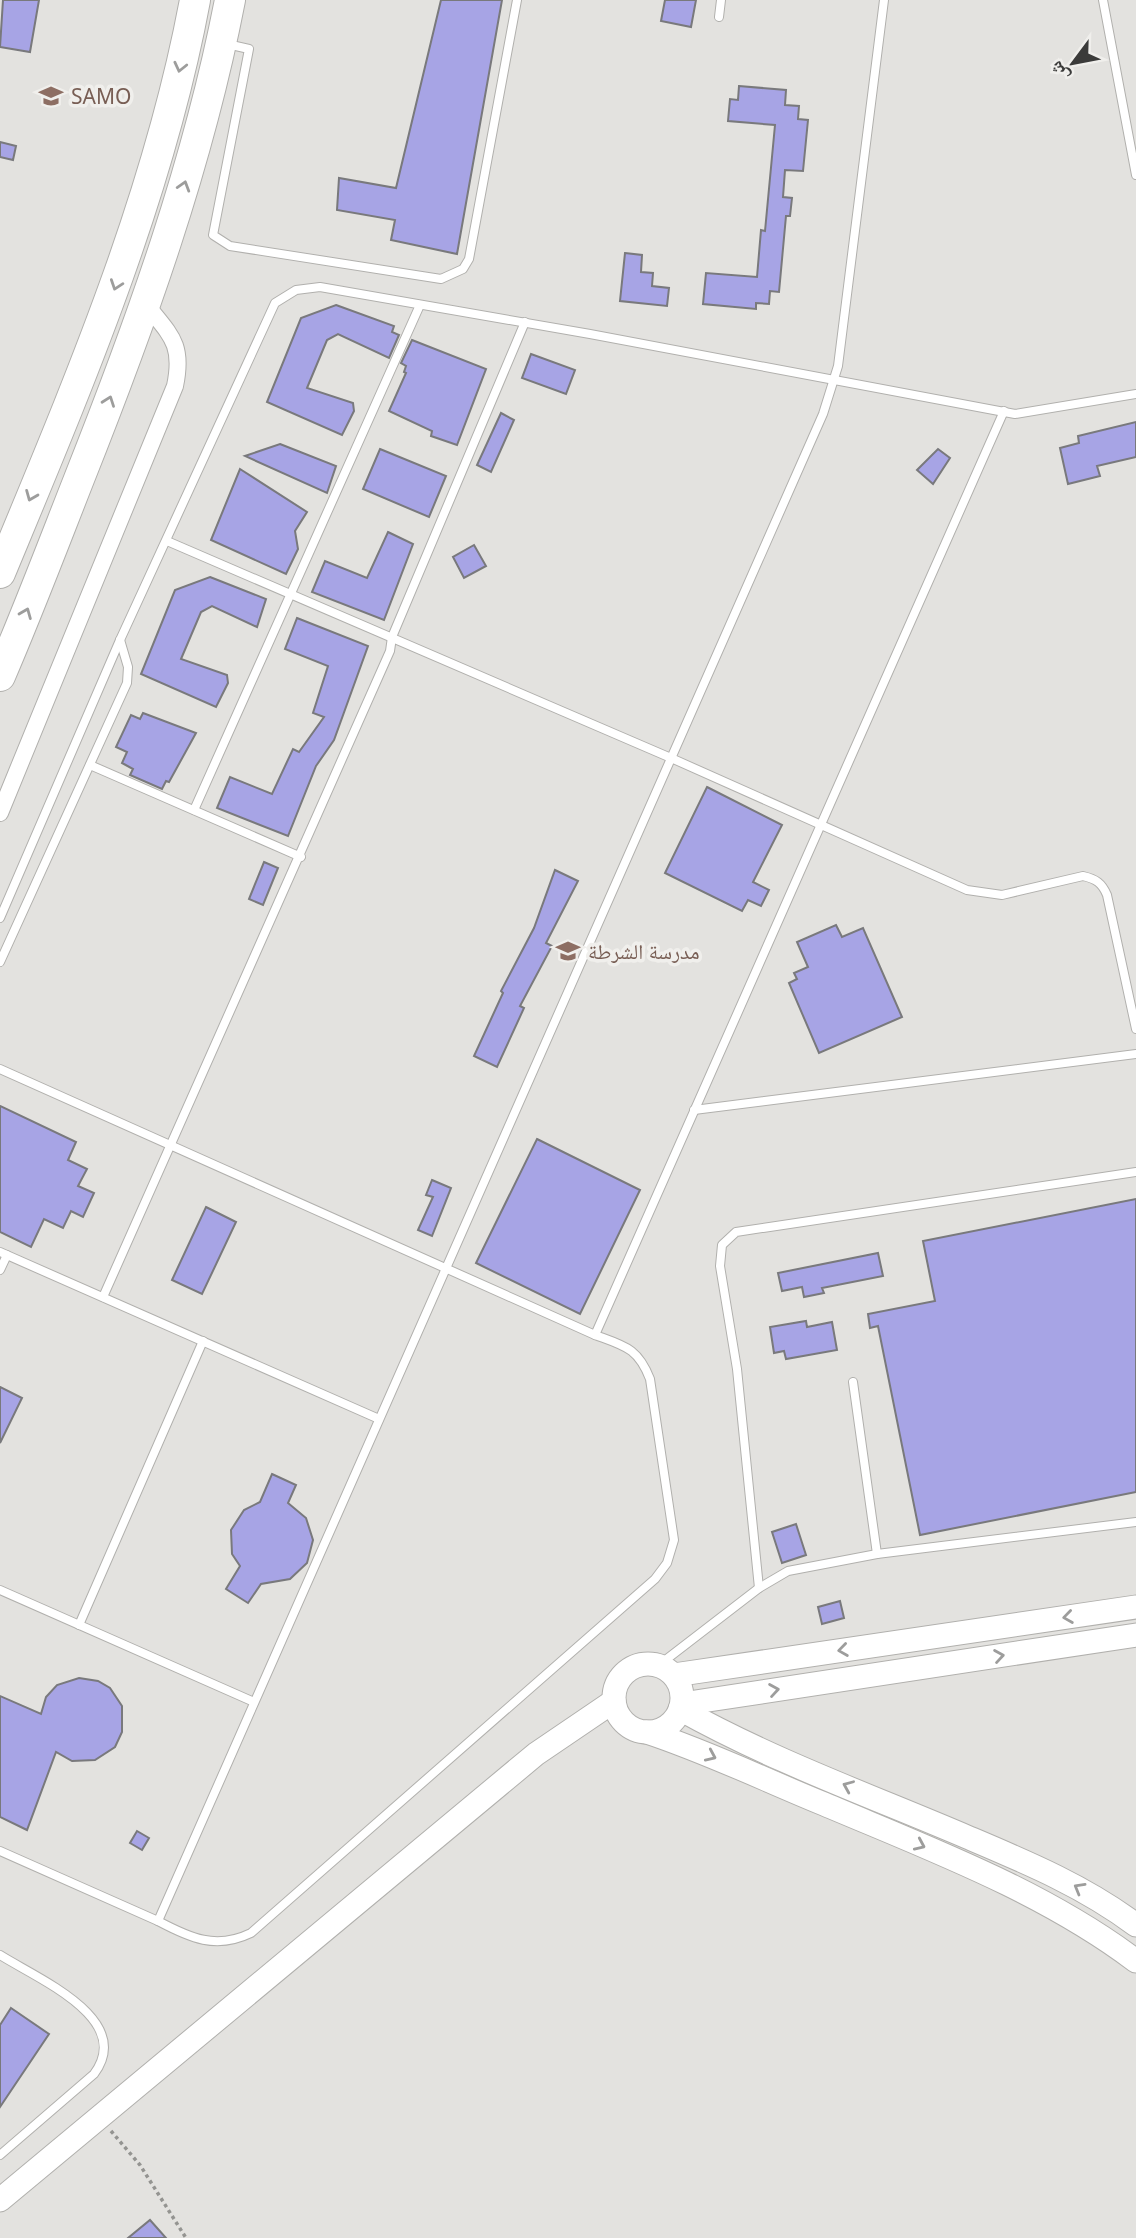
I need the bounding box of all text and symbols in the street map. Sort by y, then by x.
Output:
north arrow [1038,28,1108,98]
text: ش [1042,57,1075,87]
one-way arrow [173,61,188,73]
school or university icon: SAMO [37,82,65,110]
place label: SAMO [71,82,131,110]
one-way arrow [175,180,190,192]
one-way arrow [110,278,124,290]
one-way arrow [101,395,115,407]
one-way arrow [26,489,40,501]
one-way arrow [18,607,32,619]
school or university icon: مدرسة الشرطة [554,937,582,965]
place label: مدرسة الشرطة [588,937,700,965]
one-way arrow [1063,1609,1074,1624]
one-way arrow [837,1642,849,1657]
one-way arrow [993,1649,1004,1664]
one-way arrow [768,1683,779,1698]
one-way arrow [704,1748,716,1762]
one-way arrow [843,1780,856,1794]
one-way arrow [913,1837,926,1851]
one-way arrow [1074,1883,1086,1896]

